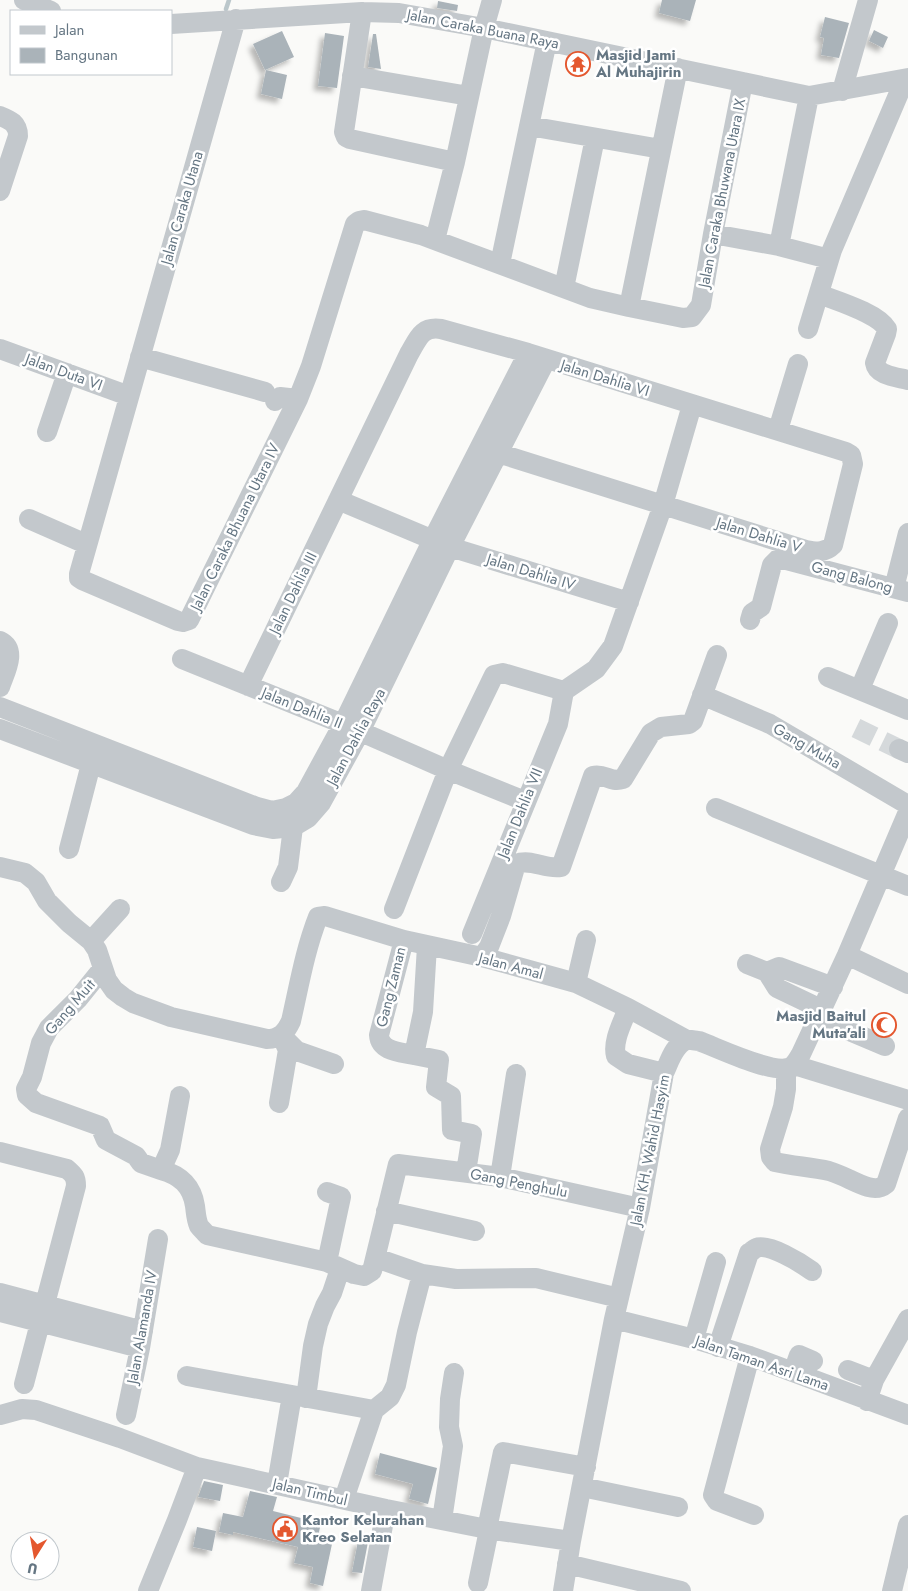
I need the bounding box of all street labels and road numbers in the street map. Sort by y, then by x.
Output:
street label: Jalan Caraka Buana Raya [403,3,561,55]
street label: Jalan Caraka Bhuwana Utara IX [692,96,751,291]
street label: Jalan Caraka Utana [155,149,209,269]
street label: Jalan Duta VI [20,347,106,396]
street label: Jalan Dahlia VI [556,353,652,402]
street label: Jalan Caraka Bhuana Utara IV [184,440,285,616]
street label: Jalan Dahlia V [712,511,804,558]
street label: Jalan Dahlia IV [482,547,578,596]
street label: Jalan Dahlia III [263,548,322,640]
street label: Gang Balong [809,556,895,598]
street label: Jalan Dahlia II [256,681,346,734]
street label: Jalan Dahlia Raya [320,684,391,791]
street label: Gang Muha [769,718,845,774]
street label: Jalan Dahlia VII [491,765,548,863]
street label: Gang Zaman [370,945,412,1029]
street label: Jalan Amal [474,946,546,985]
street label: Gang Muit [40,974,101,1040]
street label: Jalan KH. Wahid Hasyim [624,1073,675,1229]
street label: Gang Penghulu [468,1163,570,1203]
street label: Jalan Alamanda IV [121,1268,163,1388]
street label: Jalan Taman Asri Lama [690,1329,832,1396]
street label: Jalan Timbul [268,1472,350,1511]

